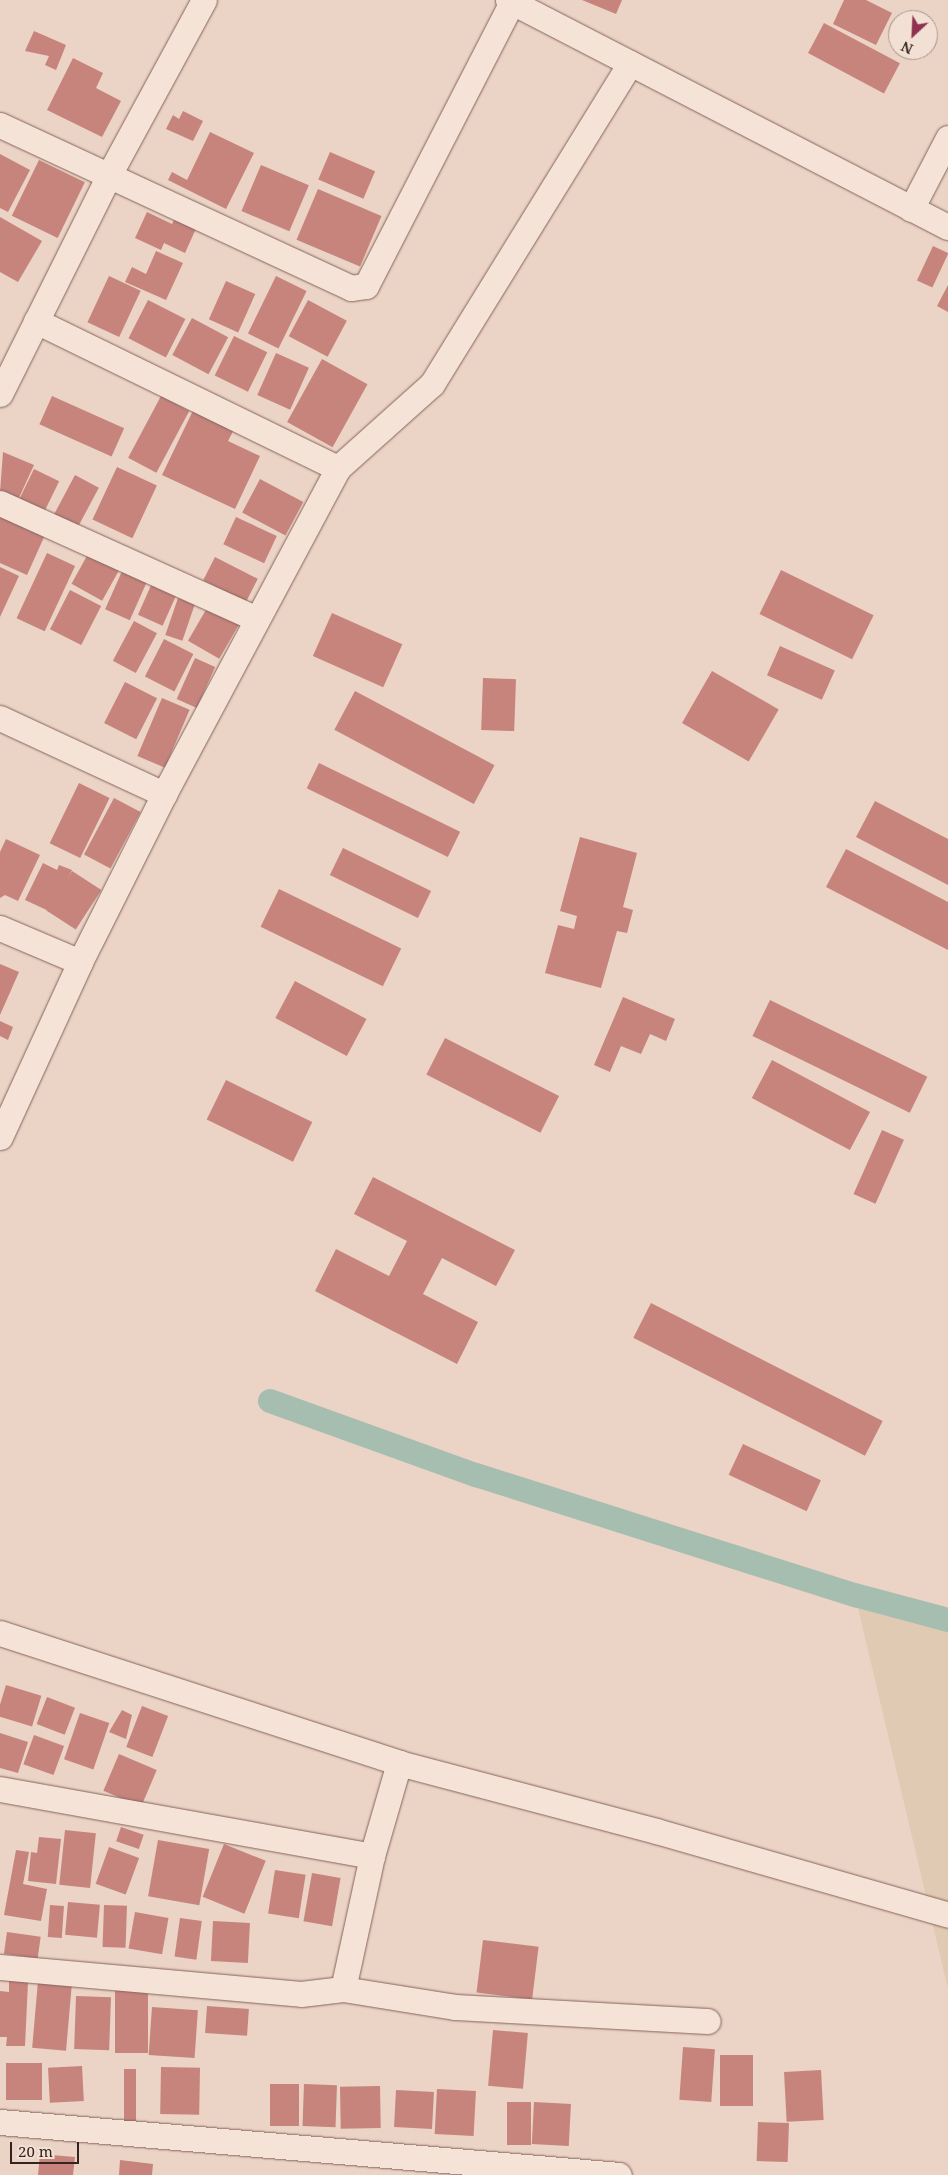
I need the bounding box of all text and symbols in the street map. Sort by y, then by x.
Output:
north arrow [888,10,938,60]
text: N [898,37,916,59]
scale bar [12,2132,81,2164]
text: 20 m [18,2141,53,2161]

